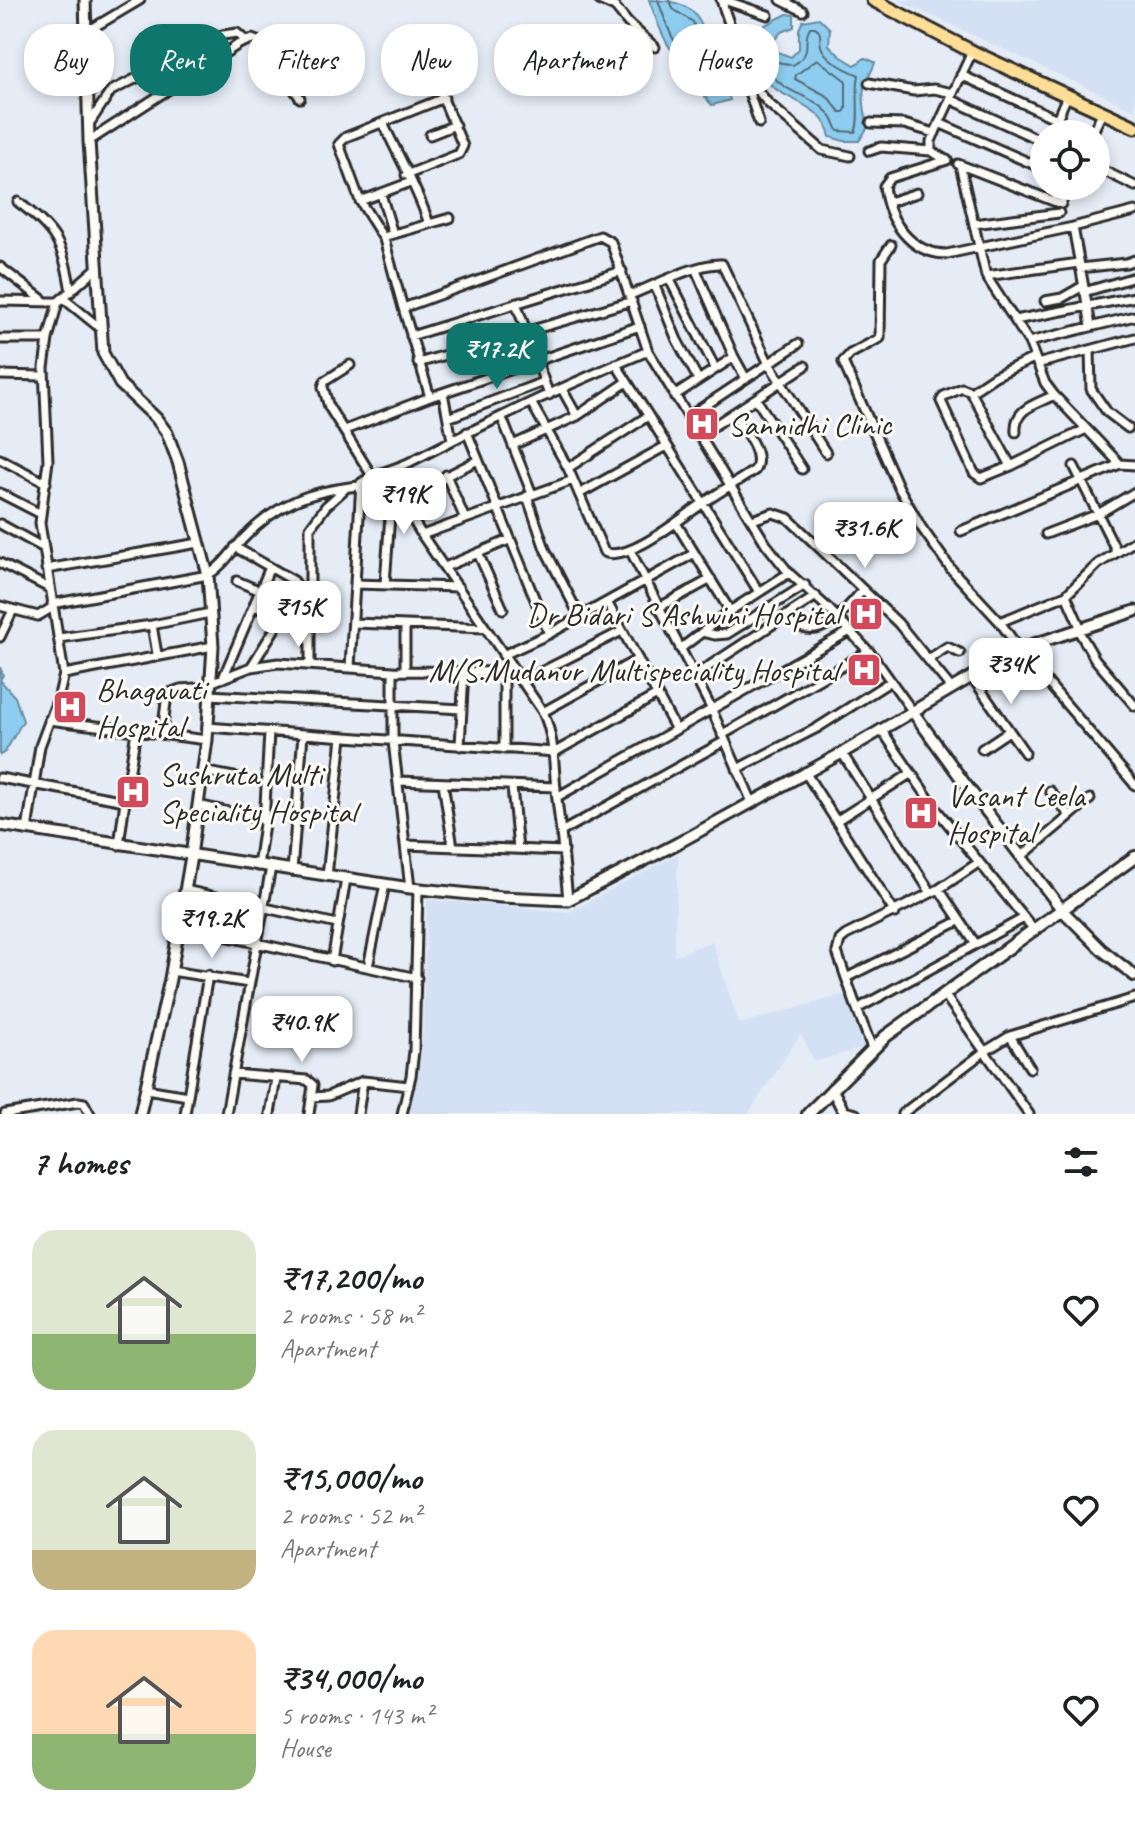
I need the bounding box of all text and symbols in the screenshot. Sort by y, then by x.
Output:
chip: Buy [24,24,114,96]
chip: Rent [130,24,232,96]
chip: Filters [248,24,365,96]
chip: New [381,24,478,96]
chip: Apartment [494,24,653,96]
chip: House [669,24,779,96]
map controls [1030,120,1110,200]
button: locate [1030,120,1110,200]
pin: ₹17.2K [432,323,562,391]
text: ₹17.2K [464,332,530,365]
place label: Sannidhi Clinic [728,404,893,445]
hospital icon: Sannidhi Clinic [683,405,721,443]
pin: ₹19K [357,468,451,536]
text: ₹19K [380,477,428,510]
pin: ₹31.6K [800,502,930,570]
text: ₹31.6K [832,511,898,544]
pin: ₹15K [252,581,346,649]
text: ₹15K [275,590,323,623]
place label: Dr Bidari S Ashwini Hospital [527,594,846,635]
hospital icon: Dr Bidari S Ashwini Hospital [847,595,885,633]
pin: ₹34K [964,638,1058,706]
text: ₹34K [987,647,1035,680]
place label: M/S.Mudanur Multispeciality Hospital [429,650,844,691]
hospital icon: M/S.Mudanur Multispeciality Hospital [845,651,883,689]
place label: Bhagavati Hospital [96,669,210,747]
hospital icon: Bhagavati Hospital [51,688,89,726]
place label: Sushruta Multi Speciality Hospital [159,754,362,832]
hospital icon: Sushruta Multi Speciality Hospital [114,773,152,811]
place label: Vasant Leela Hospital [947,775,1087,853]
hospital icon: Vasant Leela Hospital [902,794,940,832]
pin: ₹19.2K [147,892,277,960]
text: ₹19.2K [180,901,244,934]
pin: ₹40.9K [237,996,367,1064]
text: ₹40.9K [270,1005,334,1038]
icon: filters [1059,1140,1103,1184]
text: 7 homes [32,1141,128,1184]
text: ₹17,200/mo [280,1256,422,1299]
icon: home [96,1262,192,1358]
icon: heart [1059,1288,1103,1332]
text: 2 rooms · 58 m² [280,1299,421,1332]
text: Apartment [280,1332,376,1365]
text: ₹15,000/mo [280,1456,422,1499]
icon: home [96,1462,192,1558]
icon: heart [1059,1488,1103,1532]
text: 2 rooms · 52 m² [280,1499,421,1532]
text: Apartment [280,1532,376,1565]
text: ₹34,000/mo [280,1656,422,1699]
icon: home [96,1662,192,1758]
icon: heart [1059,1688,1103,1732]
text: 5 rooms · 143 m² [280,1699,432,1732]
text: House [280,1732,331,1765]

